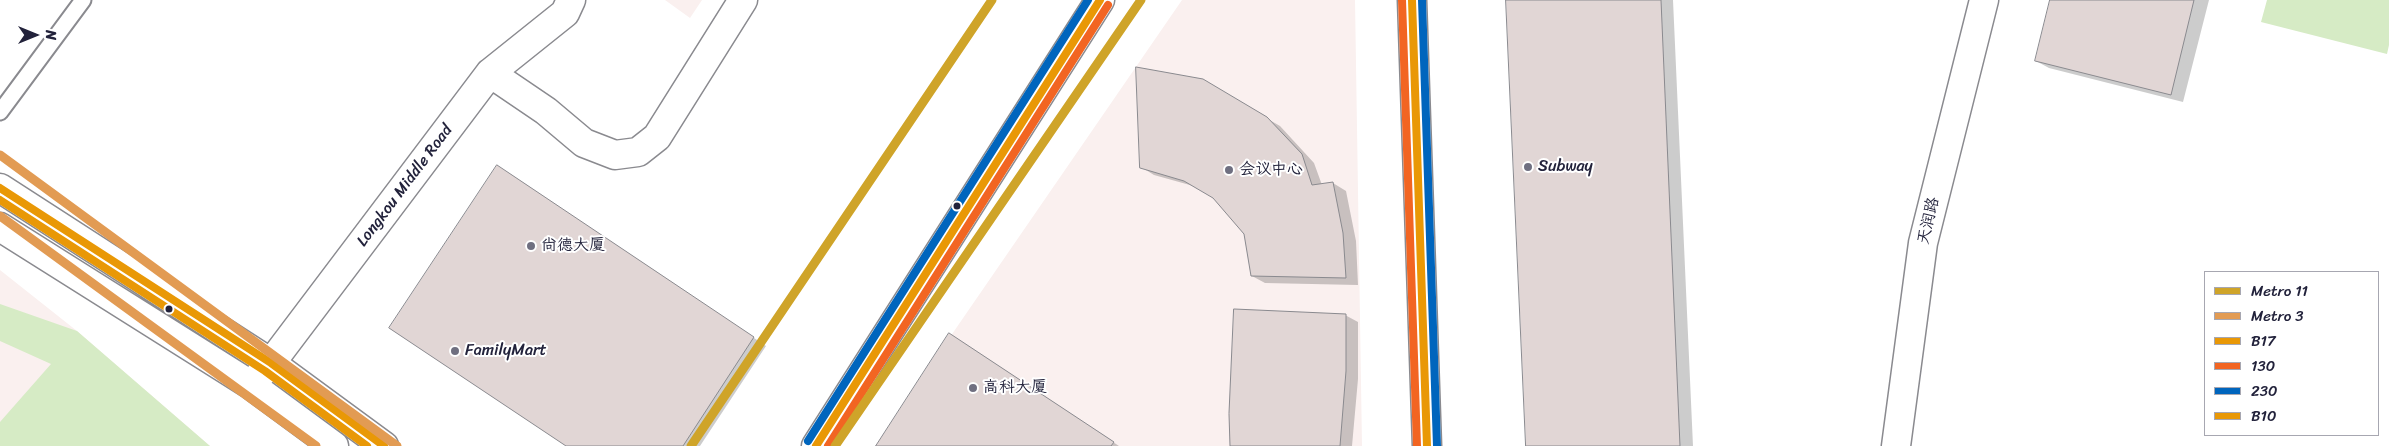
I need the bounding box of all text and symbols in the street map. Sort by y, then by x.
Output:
north arrow [10,10,60,60]
text: N [38,30,63,40]
street label: Longkou Middle Road [353,121,457,251]
place label: Subway [1538,157,1593,177]
place label: 会议中心 [1239,160,1303,180]
marker: Subway [1522,161,1534,173]
marker: 会议中心 [1223,164,1235,176]
street label: 天润路 [1914,195,1944,247]
unlabelled marker [952,201,962,211]
place label: 尚德大厦 [541,236,605,256]
marker: 尚德大厦 [525,240,537,252]
legend [2204,271,2379,436]
text: Metro 11 [2251,278,2308,304]
text: Metro 3 [2251,303,2303,329]
unlabelled marker [164,304,174,314]
text: B17 [2251,328,2275,354]
place label: FamilyMart [465,341,546,361]
marker: FamilyMart [449,345,461,357]
text: 130 [2251,353,2275,379]
place label: 高科大厦 [983,378,1047,398]
text: 230 [2251,378,2277,404]
marker: 高科大厦 [967,382,979,394]
text: B10 [2251,403,2276,429]

